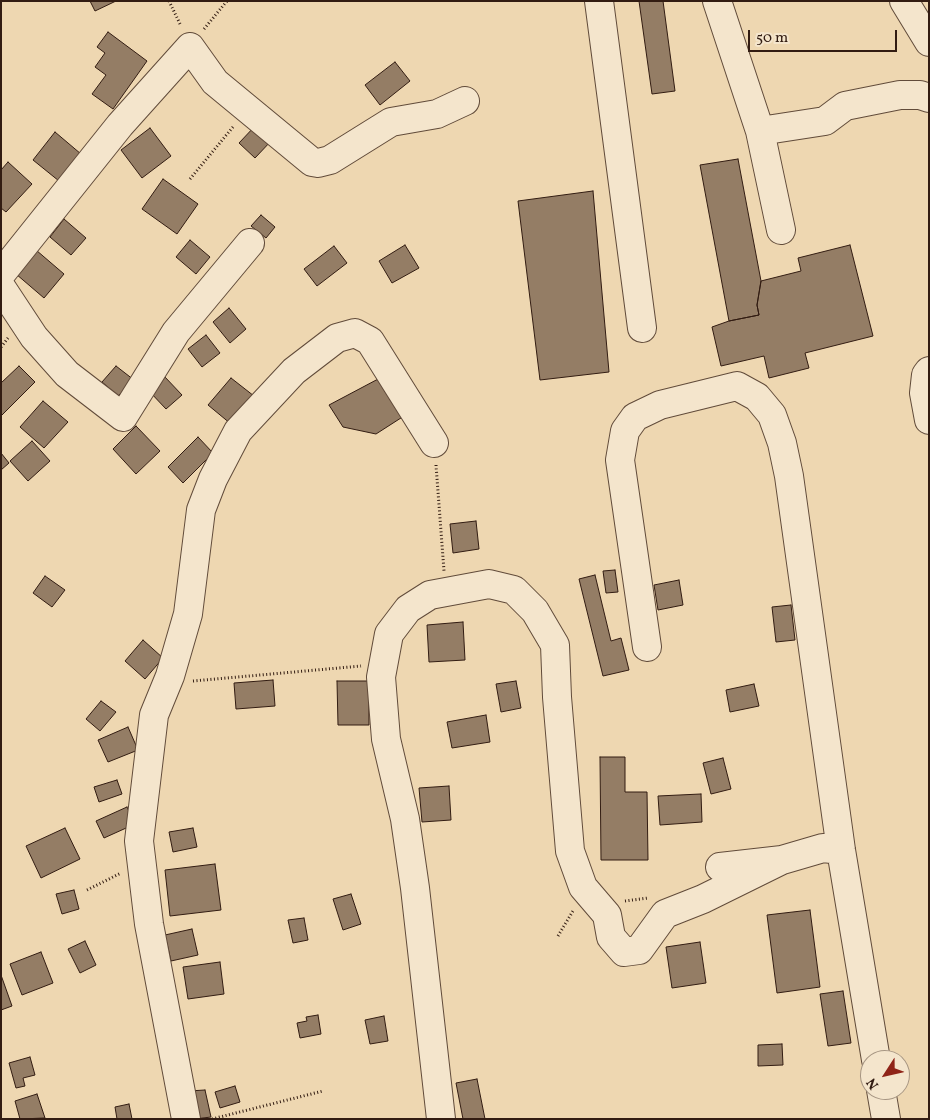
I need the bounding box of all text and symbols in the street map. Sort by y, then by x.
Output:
scale bar [750,20,899,52]
text: 50 m [756,28,788,49]
north arrow [860,1050,910,1100]
text: N [862,1074,884,1093]

